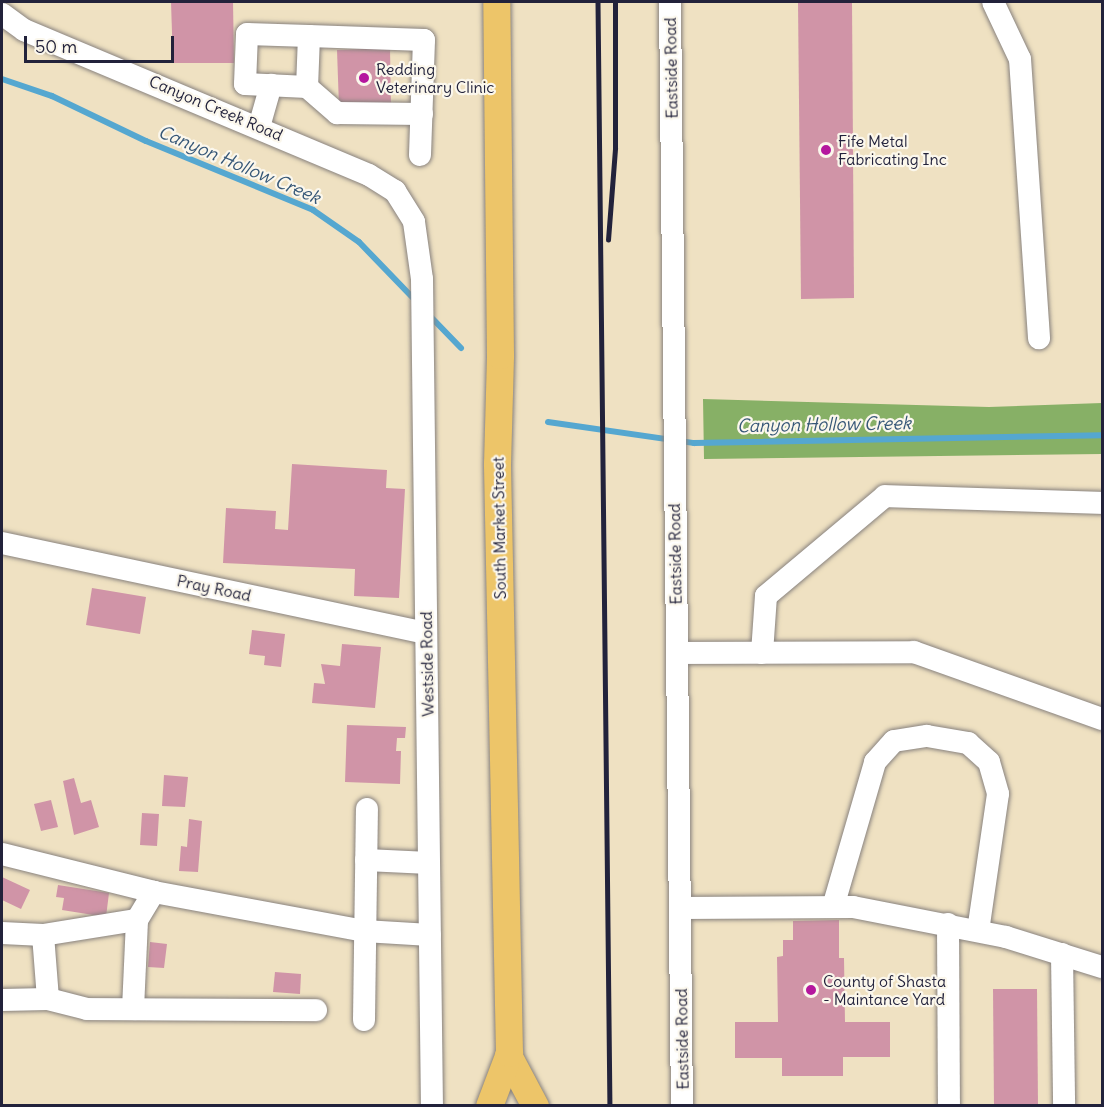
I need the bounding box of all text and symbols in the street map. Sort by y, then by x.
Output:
street label: Eastside Road [661,17,681,119]
scale bar [27,24,177,62]
text: 50 m [35,35,77,58]
place label: Redding Veterinary Clinic [376,59,494,97]
street label: Canyon Creek Road [146,71,286,145]
marker: Redding Veterinary Clinic [357,71,371,85]
water label: Canyon Hollow Creek [155,121,323,209]
place label: Fife Metal Fabricating Inc [838,131,947,169]
marker: Fife Metal Fabricating Inc [819,143,833,157]
water label: Canyon Hollow Creek [737,413,911,437]
street label: South Market Street [488,456,510,600]
street label: Eastside Road [665,503,685,605]
street label: Pray Road [175,571,253,605]
street label: Westside Road [416,611,438,717]
place label: County of Shasta - Maintance Yard [823,971,946,1009]
marker: County of Shasta - Maintance Yard [804,983,818,997]
street label: Eastside Road [672,988,692,1090]

